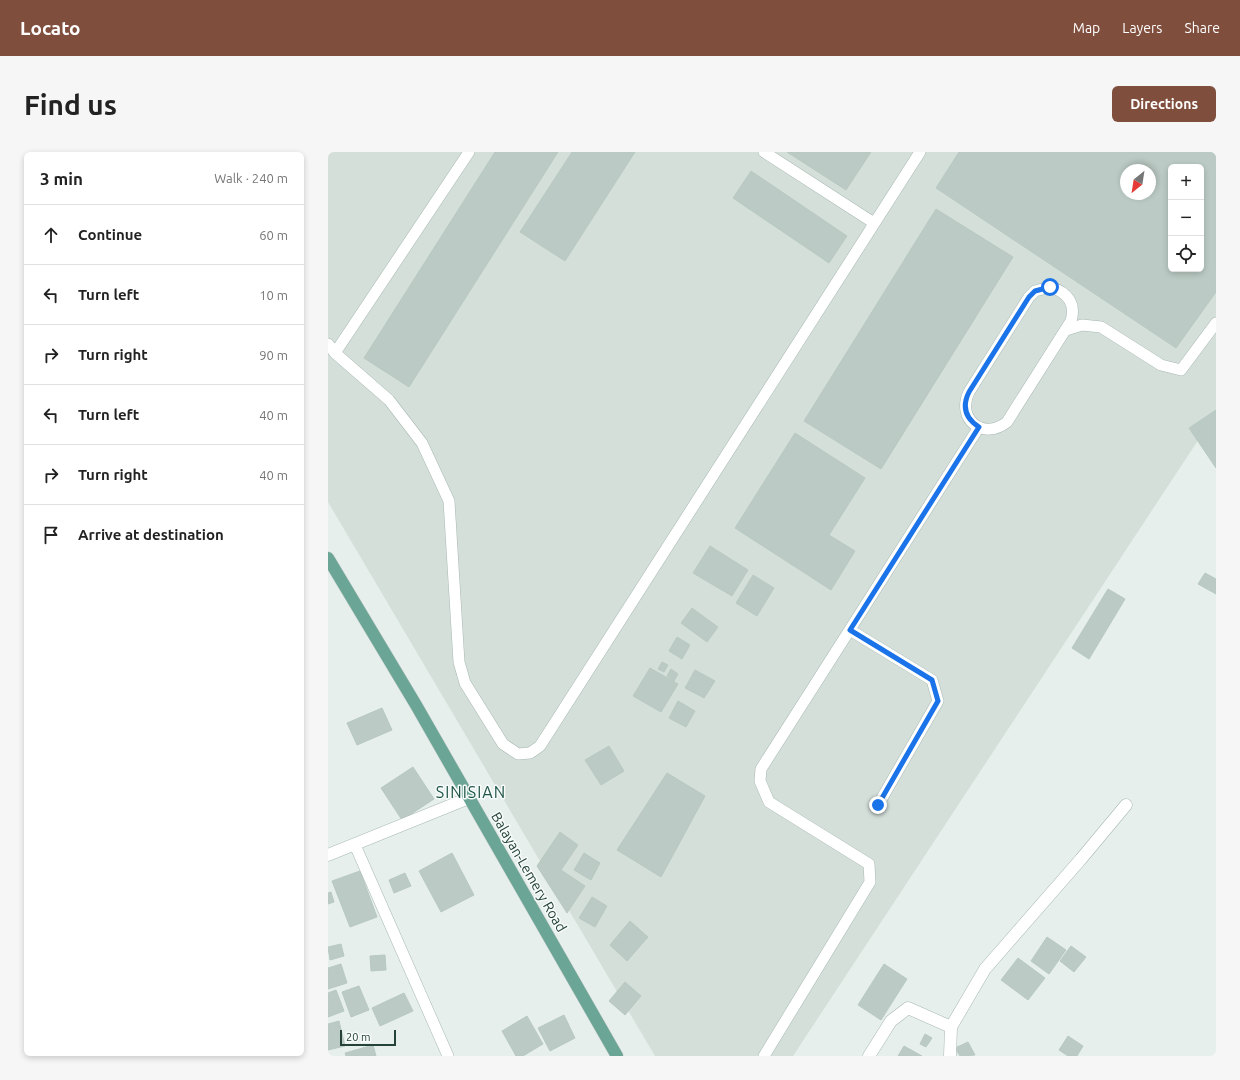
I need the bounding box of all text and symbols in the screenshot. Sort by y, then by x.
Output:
text: Locato [20,17,81,39]
text: Map [1073,20,1100,36]
text: Layers [1122,20,1162,36]
text: Share [1184,20,1220,36]
button: Directions [1112,86,1216,122]
text: Find us [24,89,117,120]
north arrow [1120,164,1156,200]
map controls [1168,164,1204,272]
button: + [1168,164,1204,200]
text: 3 min [40,169,83,188]
text: Walk · 240 m [214,171,288,185]
button: − [1168,200,1204,236]
icon: ahead [40,224,62,246]
text: Continue [78,226,142,243]
text: 60 m [259,228,288,242]
button: locate [1168,236,1204,272]
route start [1041,278,1059,296]
icon: left [40,284,62,306]
text: Turn left [78,286,139,303]
text: 10 m [259,288,288,302]
icon: right [40,344,62,366]
text: Turn right [78,346,148,363]
text: 90 m [259,348,288,362]
icon: left [40,404,62,426]
text: Turn left [78,406,139,423]
text: 40 m [259,408,288,422]
icon: right [40,464,62,486]
text: Turn right [78,466,148,483]
text: 40 m [259,468,288,482]
icon: arrive [40,524,62,546]
text: Arrive at destination [78,526,224,543]
district label: SINISIAN [436,783,506,801]
route end [869,796,887,814]
street label: Balayan-Lemery Road [488,809,570,935]
scale bar [340,1028,396,1047]
text: 20 m [346,1031,370,1043]

